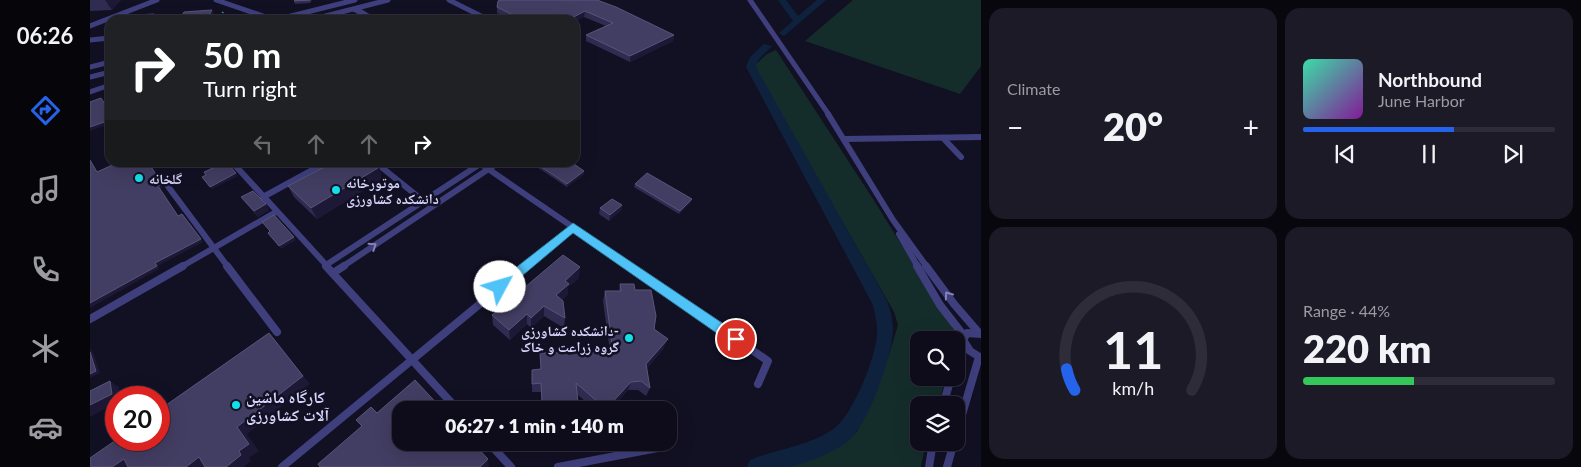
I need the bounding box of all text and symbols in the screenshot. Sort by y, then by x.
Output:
text: 06:26 [17,22,73,49]
text: 50 m [203,33,281,75]
icon: right [120,35,185,100]
text: Northbound [1378,68,1482,91]
text: Turn right [203,75,297,102]
text: Climate [1007,79,1060,98]
text: June Harbor [1378,91,1465,110]
icon: directions [28,93,63,128]
text: 20° [1103,103,1163,149]
text: − [1007,110,1023,144]
text: + [1243,110,1259,144]
icon: left [249,130,277,158]
icon: ahead [302,130,330,158]
icon: ahead [355,130,383,158]
icon: right [408,130,436,158]
icon: previous [1331,140,1359,168]
icon: pause [1415,140,1443,168]
icon: next [1499,140,1527,168]
place label: گلخانه [149,170,182,187]
icon: music [28,172,63,207]
marker: گلخانه [133,172,145,184]
place label: موتورخانه دانشکده کشاورزی [346,174,439,208]
marker: موتورخانه دانشکده کشاورزی [330,184,342,196]
one-way arrow [368,243,377,252]
icon: phone [28,252,63,287]
position arrow [473,260,525,312]
one-way arrow [945,292,954,301]
text: Range · 44% [1303,301,1390,320]
pin [715,318,757,360]
text: 11 [1103,318,1163,380]
place label: دانشکده کشاورزی- گروه زراعت و خاک [520,322,619,355]
icon: arrive [722,325,750,353]
text: 220 km [1303,325,1431,371]
icon: climate [28,331,63,366]
map controls [910,331,965,451]
button: search [910,331,965,386]
marker: دانشکده کشاورزی- گروه زراعت و خاک [623,332,635,344]
text: km/h [1112,377,1154,399]
speed limit sign: 20 [105,386,170,451]
place label: کارگاه ماشین آلات کشاورزی [246,387,330,425]
button: layers [910,396,965,451]
marker: کارگاه ماشین آلات کشاورزی [230,399,242,411]
icon: car [28,410,63,445]
text: 06:27 · 1 min · 140 m [445,414,624,437]

